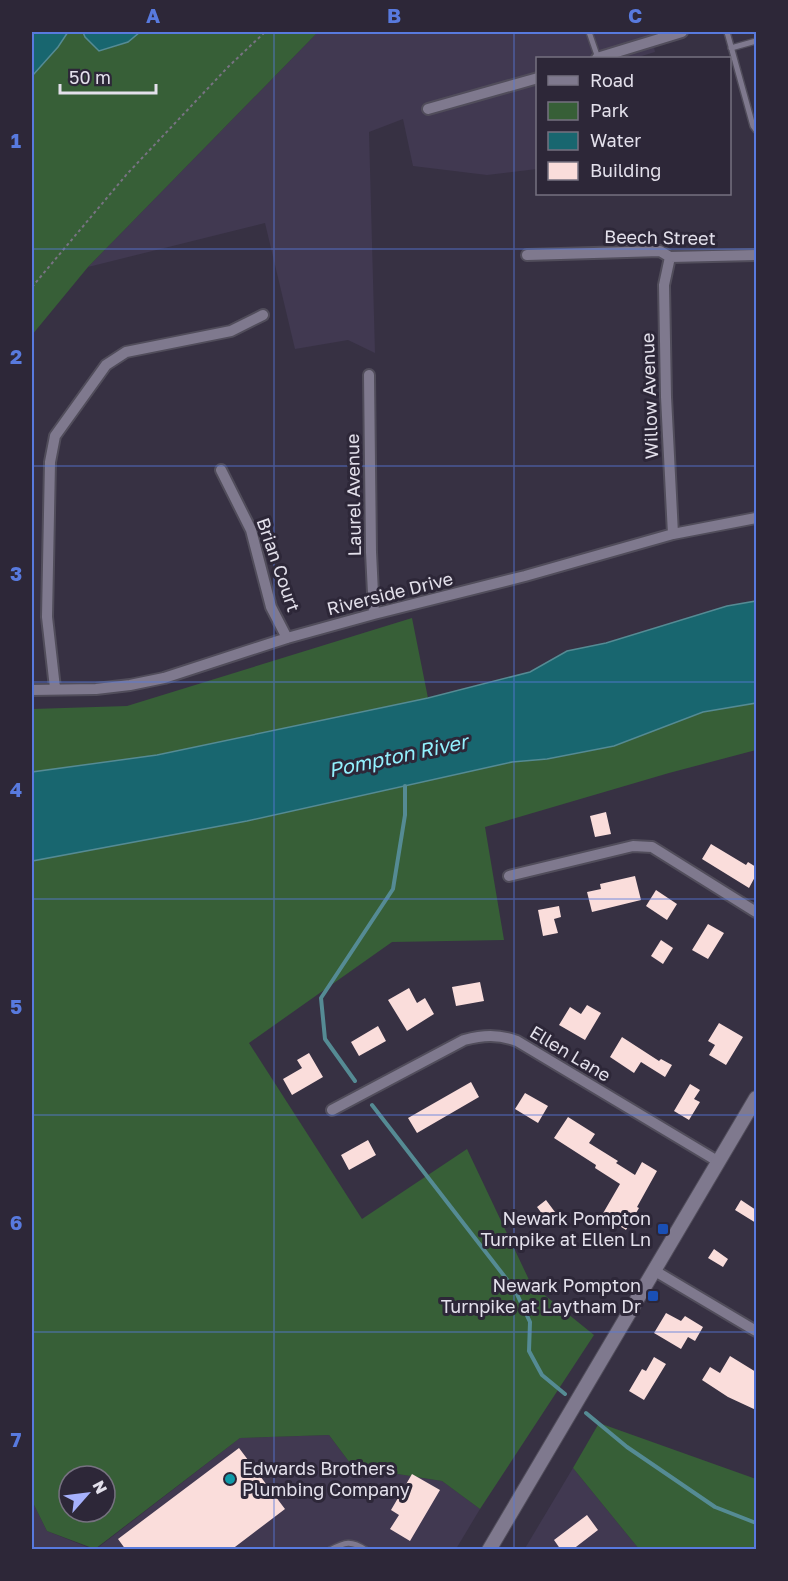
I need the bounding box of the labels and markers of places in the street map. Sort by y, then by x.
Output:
place label: Newark Pompton Turnpike at Ellen Ln [480,1207,651,1250]
marker: Newark Pompton Turnpike at Ellen Ln [656,1222,670,1236]
place label: Newark Pompton Turnpike at Laytham Dr [441,1274,641,1317]
marker: Newark Pompton Turnpike at Laytham Dr [646,1289,660,1303]
place label: Edwards Brothers Plumbing Company [242,1457,410,1500]
marker: Edwards Brothers Plumbing Company [223,1472,237,1486]

